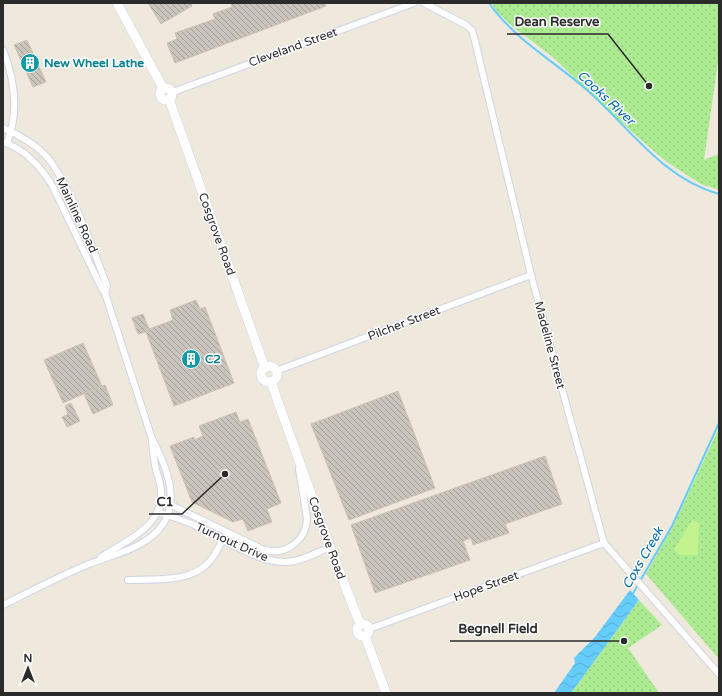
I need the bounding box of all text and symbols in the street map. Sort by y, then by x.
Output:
callout: Dean Reserve [507,9,608,34]
text: Dean Reserve [515,14,600,30]
street label: Cleveland Street [247,24,340,70]
building icon: New Wheel Lathe [19,52,41,74]
place label: New Wheel Lathe [44,56,144,70]
water label: Cooks River [574,67,640,130]
street label: Mainline Road [53,175,101,255]
street label: Cosgrove Road [196,191,238,277]
street label: Madeline Street [532,300,569,391]
street label: Pilcher Street [366,303,443,343]
building icon: C2 [180,348,202,370]
place label: C2 [205,352,221,366]
callout: C1 [149,489,182,514]
text: C1 [156,494,174,510]
street label: Cosgrove Road [306,495,348,581]
street label: Turnout Drive [194,520,271,564]
water label: Coxs Creek [619,523,668,592]
street label: Hope Street [452,568,521,604]
callout: Begnell Field [450,616,546,641]
text: Begnell Field [458,621,538,637]
north arrow [8,648,48,688]
text: N [24,652,32,665]

